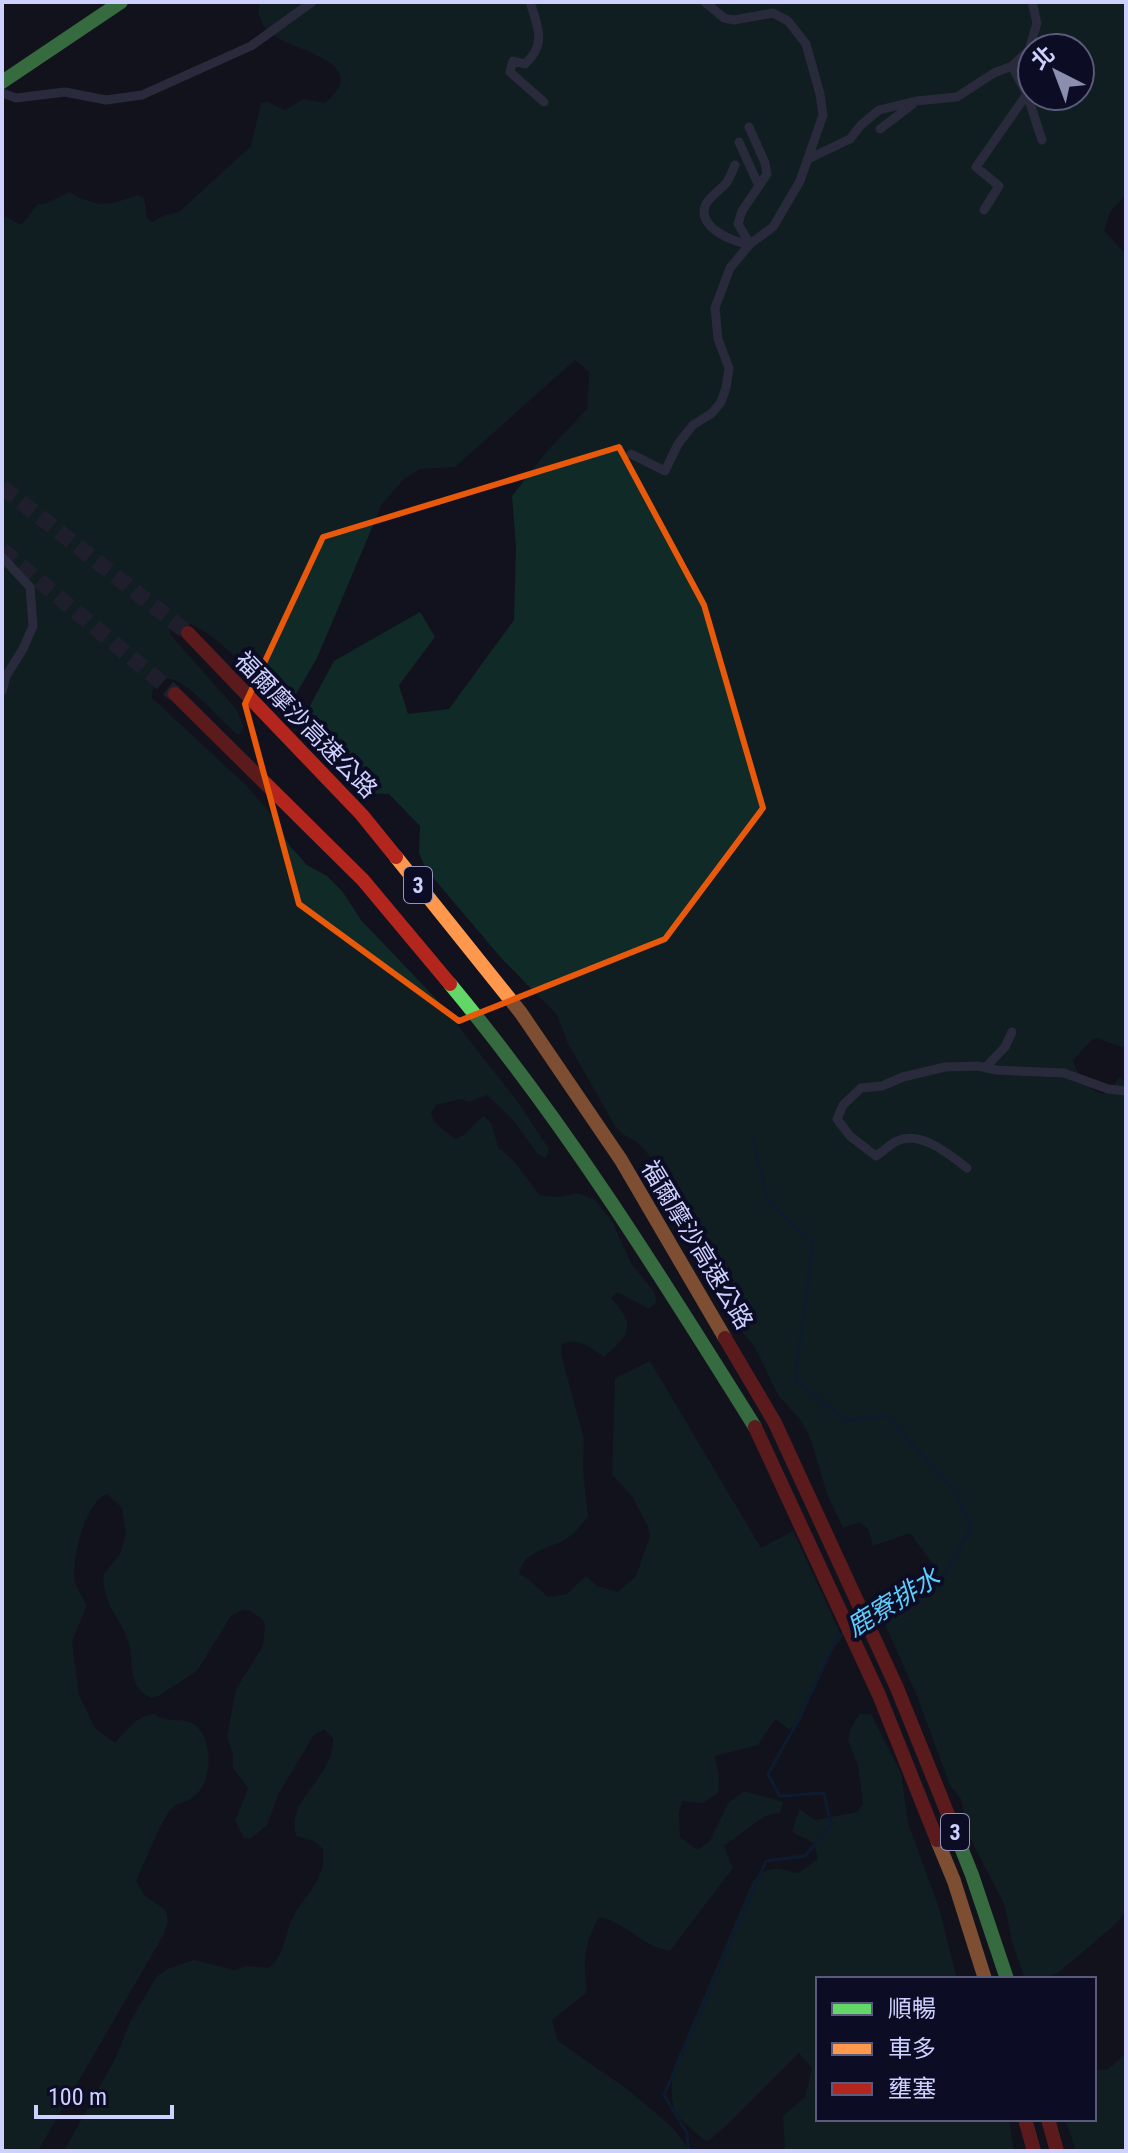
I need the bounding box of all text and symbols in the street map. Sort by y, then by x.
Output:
north arrow [1016,32,1096,112]
text: 北 [1026,41,1059,74]
street label: 福爾摩沙高速公路 [229,646,383,804]
road number: 3 [404,867,432,903]
street label: 福爾摩沙高速公路 [636,1156,758,1334]
water label: 鹿寮排水 [841,1561,946,1642]
road number: 3 [941,1814,969,1850]
legend [816,1977,1096,2121]
text: 順暢 [888,1995,936,2023]
text: 車多 [888,2035,936,2063]
scale bar [36,2069,172,2119]
text: 壅塞 [888,2075,936,2103]
text: 100 m [48,2083,107,2111]

